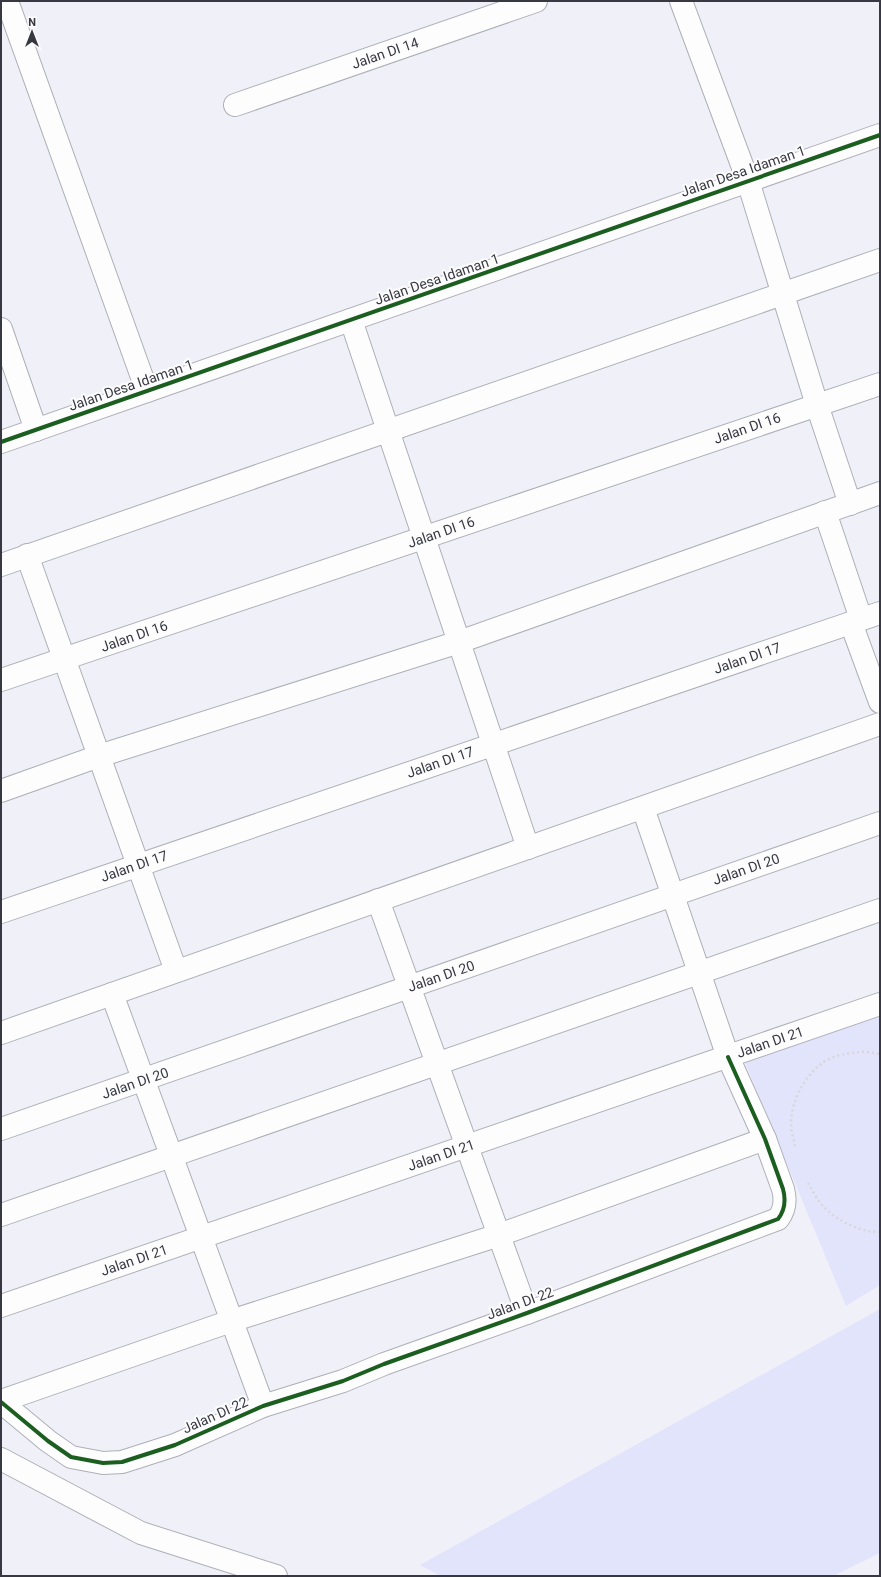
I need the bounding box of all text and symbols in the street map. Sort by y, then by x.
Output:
north arrow [12,12,52,52]
text: N [28,16,36,29]
street label: Jalan DI 14 [349,34,421,72]
street label: Jalan Desa Idaman 1 [679,142,807,200]
street label: Jalan Desa Idaman 1 [373,250,501,308]
street label: Jalan Desa Idaman 1 [67,356,195,414]
street label: Jalan DI 16 [711,409,783,447]
street label: Jalan DI 16 [405,513,477,551]
street label: Jalan DI 16 [98,617,170,655]
street label: Jalan DI 17 [711,639,783,677]
street label: Jalan DI 17 [404,743,476,781]
street label: Jalan DI 17 [98,847,170,885]
street label: Jalan DI 20 [710,850,782,888]
street label: Jalan DI 20 [405,957,477,995]
street label: Jalan DI 21 [734,1023,806,1061]
street label: Jalan DI 20 [99,1064,171,1102]
street label: Jalan DI 21 [405,1136,477,1174]
street label: Jalan DI 21 [98,1241,170,1279]
street label: Jalan DI 22 [484,1284,556,1322]
street label: Jalan DI 22 [180,1393,250,1436]

